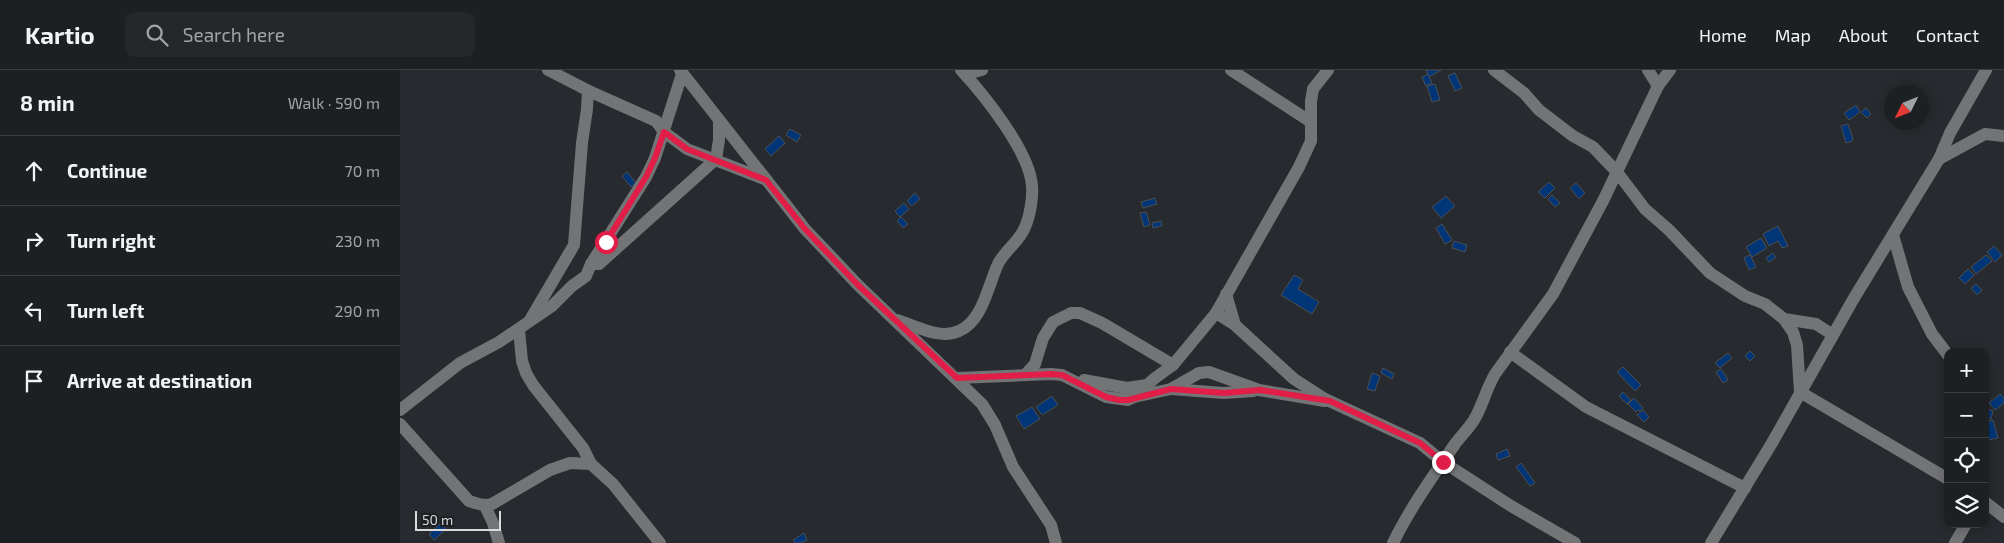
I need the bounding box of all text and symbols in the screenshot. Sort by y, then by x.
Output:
search box [125,12,475,57]
text: Kartio [25,20,95,49]
icon: search [143,21,171,49]
text: Search here [183,23,285,46]
text: Home [1699,24,1747,46]
text: Map [1775,24,1811,46]
text: About [1839,24,1888,46]
text: Contact [1916,24,1979,46]
north arrow [1884,85,1929,130]
text: 8 min [20,90,75,115]
text: Walk · 590 m [288,93,380,112]
icon: ahead [20,157,48,185]
text: Continue [67,159,147,182]
text: 70 m [345,161,380,180]
icon: right [20,227,48,255]
text: Turn right [67,229,155,252]
text: 230 m [335,231,380,250]
route start [595,231,618,254]
icon: left [20,297,48,325]
text: Turn left [67,299,144,322]
text: 290 m [335,301,380,320]
map controls [1944,348,1989,528]
button: + [1944,348,1989,393]
icon: arrive [20,367,48,395]
text: Arrive at destination [67,369,252,392]
button: − [1944,393,1989,438]
button: locate [1944,438,1989,483]
route end [1432,451,1455,474]
button: layers [1944,483,1989,528]
scale bar [415,508,501,531]
text: 50 m [422,511,453,528]

